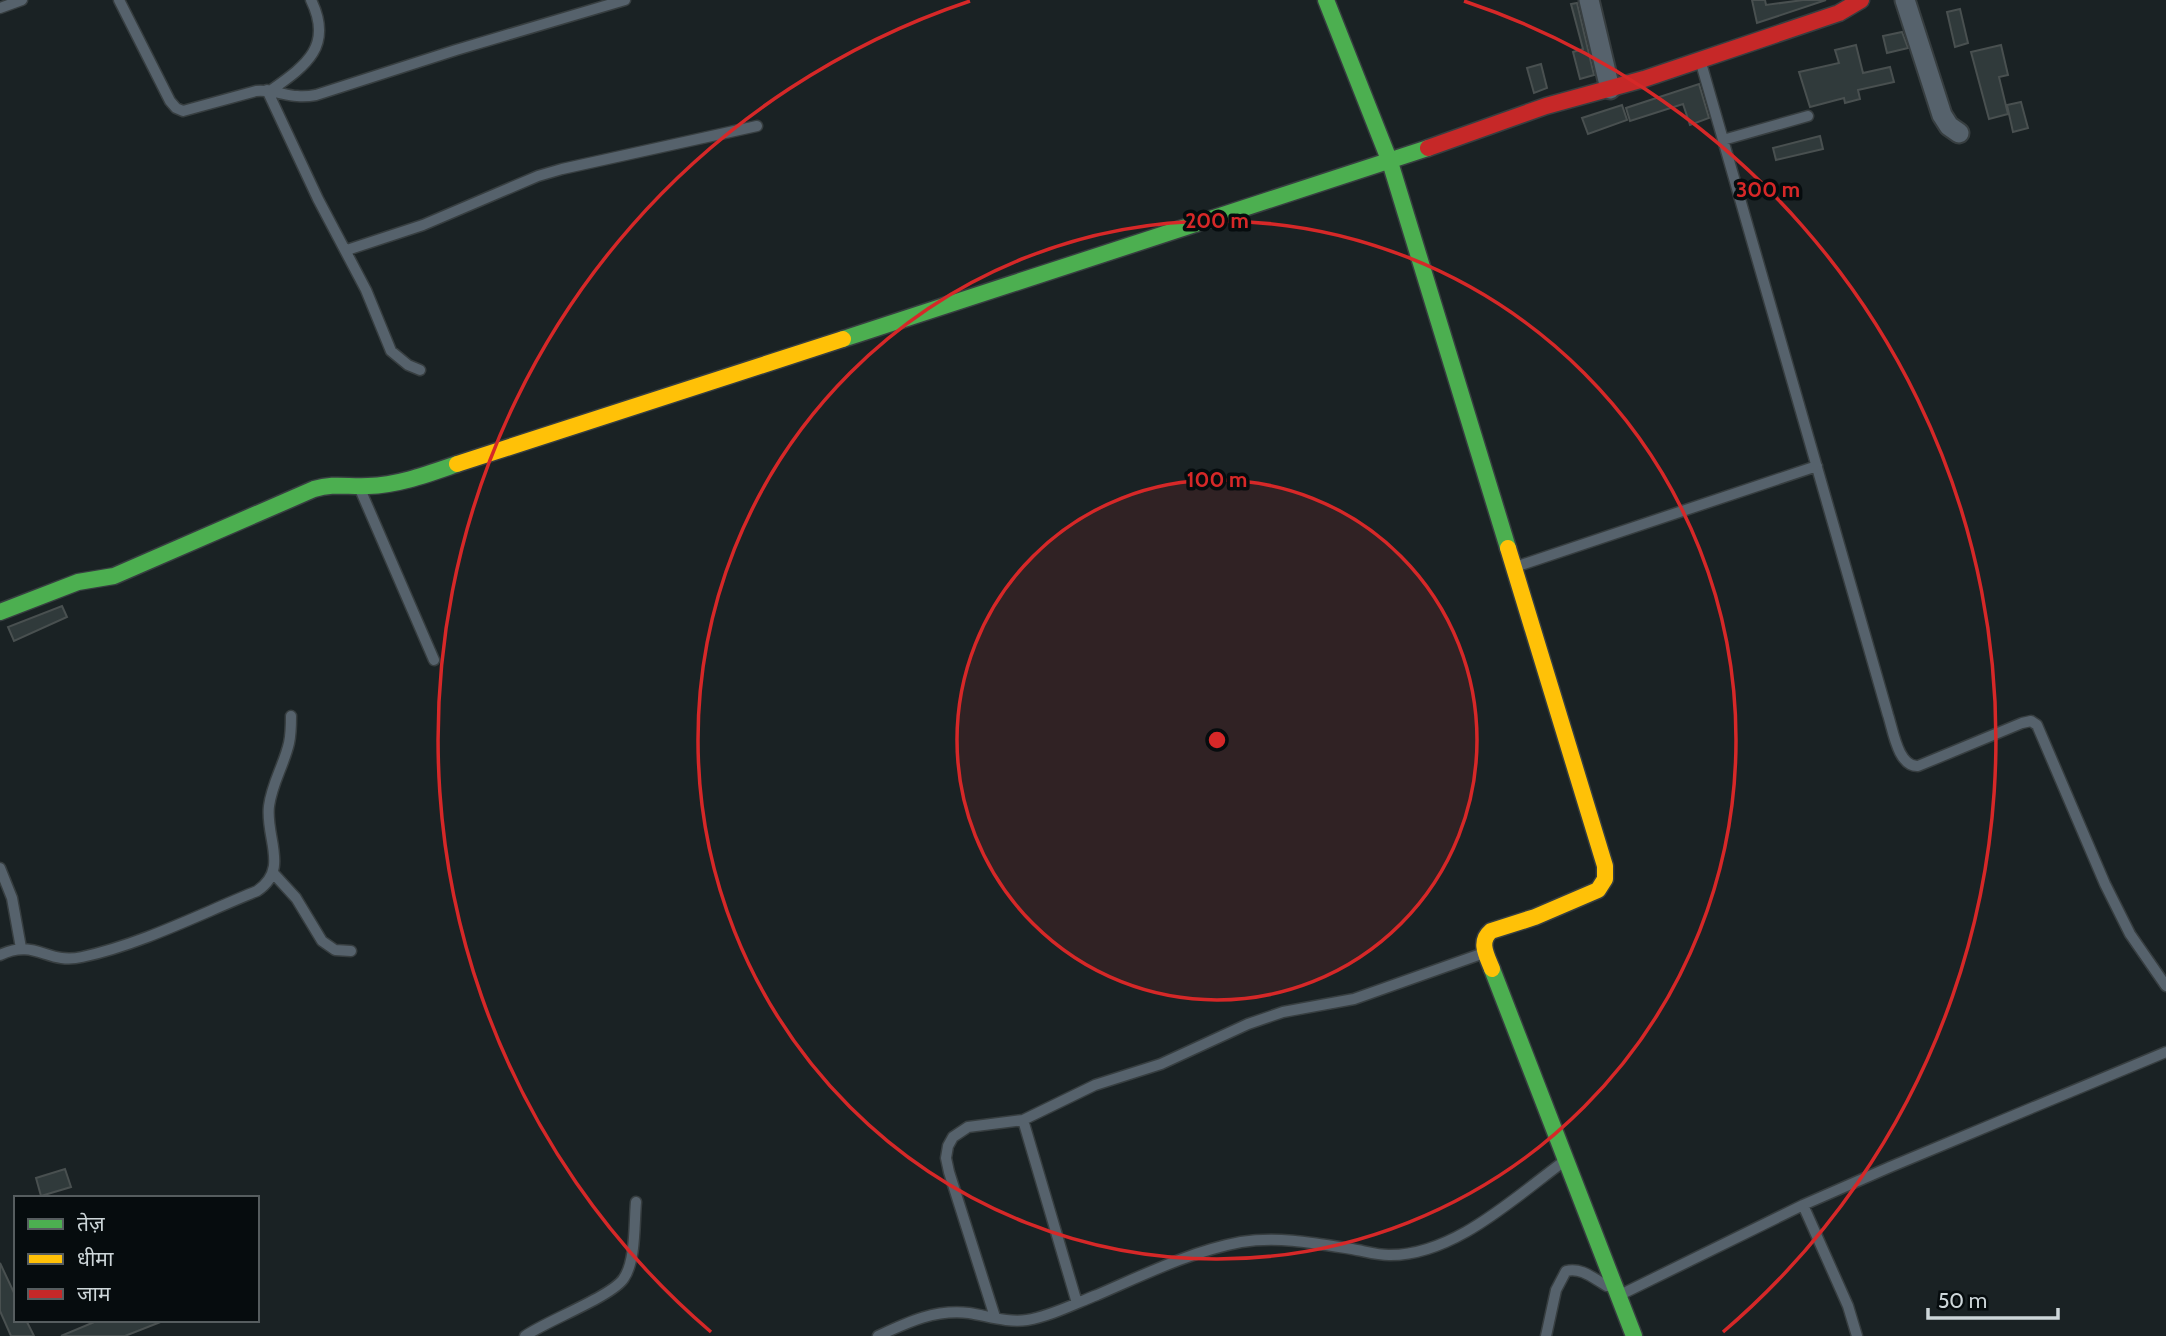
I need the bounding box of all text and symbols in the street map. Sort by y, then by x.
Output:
text: 300 m [1736,177,1800,202]
text: 200 m [1185,208,1249,233]
text: 100 m [1187,467,1247,492]
centre of rings [1205,728,1229,752]
legend [14,1196,259,1322]
text: तेज़ [77,1211,105,1236]
text: धीमा [77,1246,114,1271]
scale bar [1928,1276,2058,1320]
text: जाम [77,1281,111,1306]
text: 50 m [1938,1288,1987,1313]

